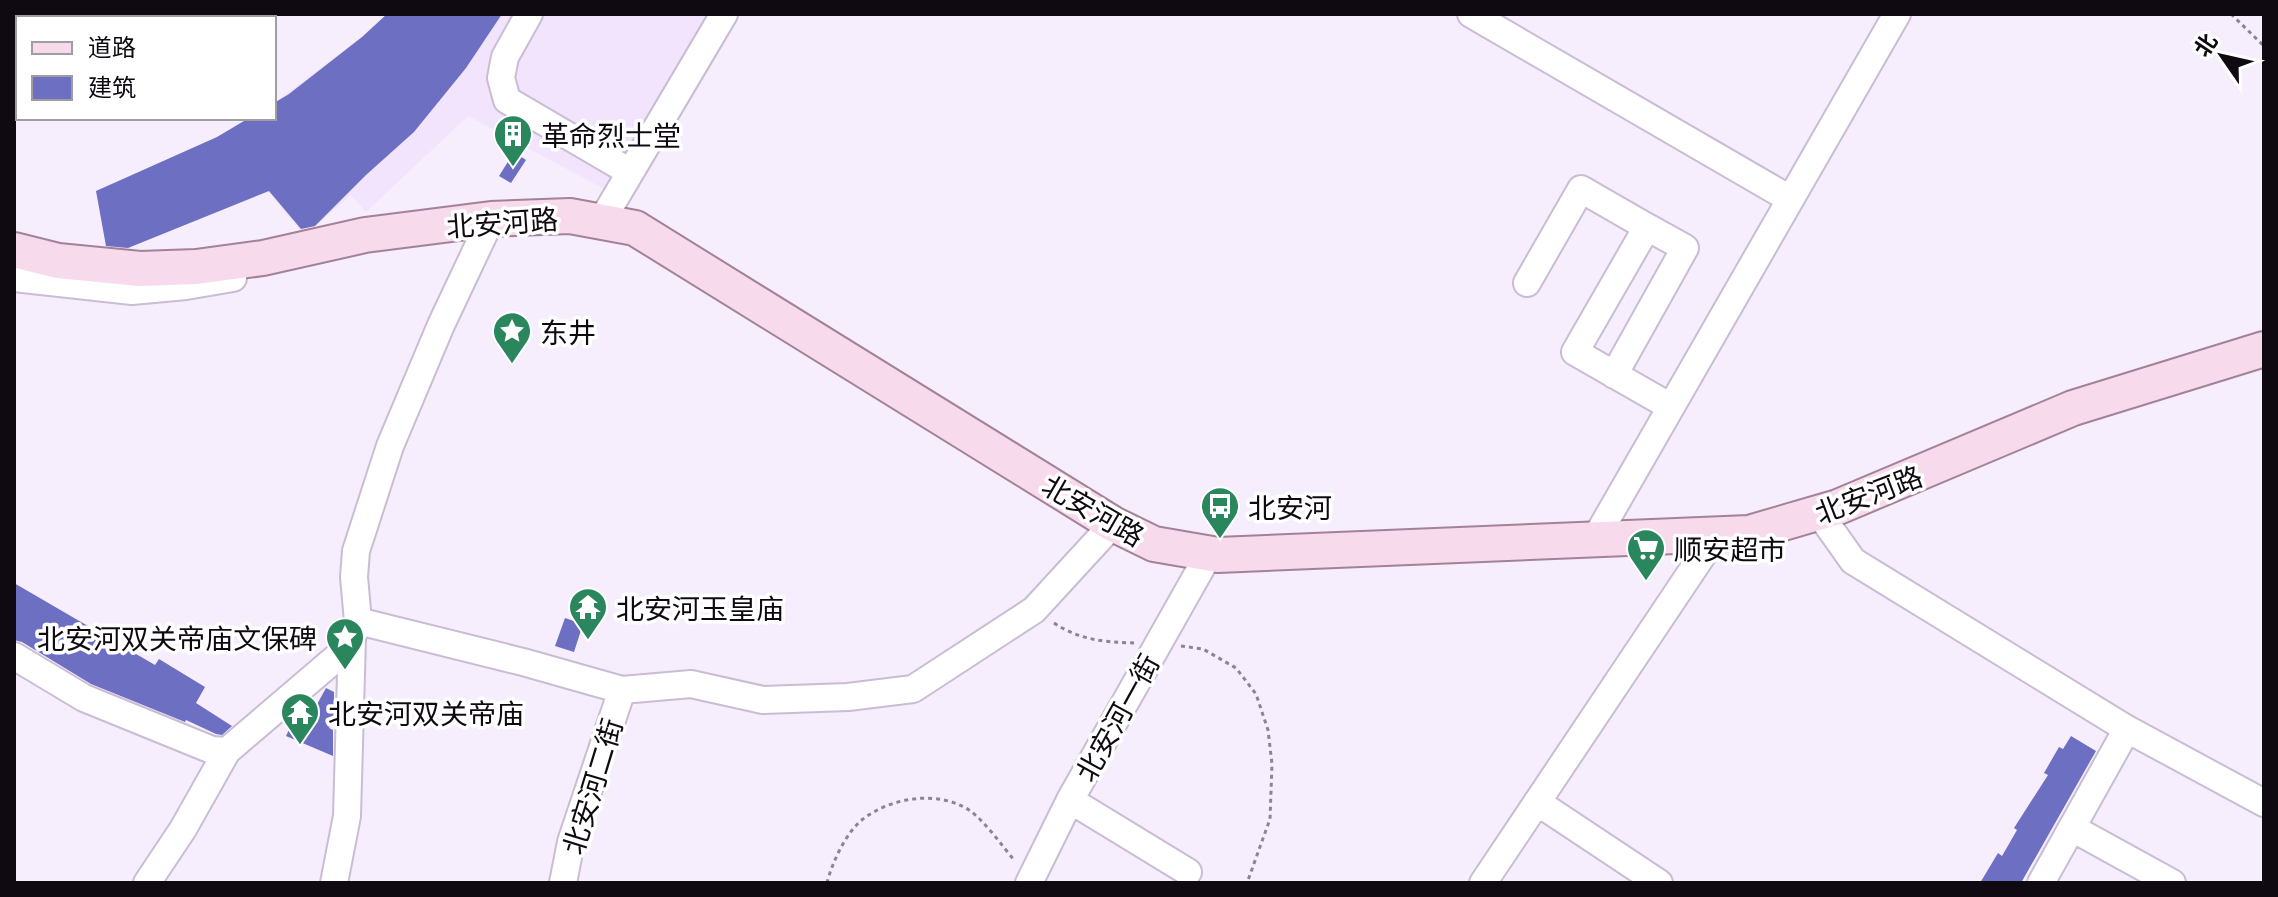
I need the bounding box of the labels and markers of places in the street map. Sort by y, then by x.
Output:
building icon: 革命烈士堂 [492,113,534,168]
place label: 革命烈士堂 [541,114,681,154]
place icon: 东井 [491,310,533,365]
place label: 东井 [540,311,596,351]
bus stop icon: 北安河 [1199,485,1241,540]
place label: 北安河 [1248,486,1332,526]
supermarket icon: 顺安超市 [1625,527,1667,582]
place label: 顺安超市 [1674,528,1786,568]
temple icon: 北安河玉皇庙 [567,586,609,641]
place label: 北安河玉皇庙 [616,587,784,627]
place icon: 北安河双关帝庙文保碑 [324,616,366,671]
place label: 北安河双关帝庙文保碑 [37,617,317,657]
temple icon: 北安河双关帝庙 [279,691,321,746]
place label: 北安河双关帝庙 [328,692,524,732]

